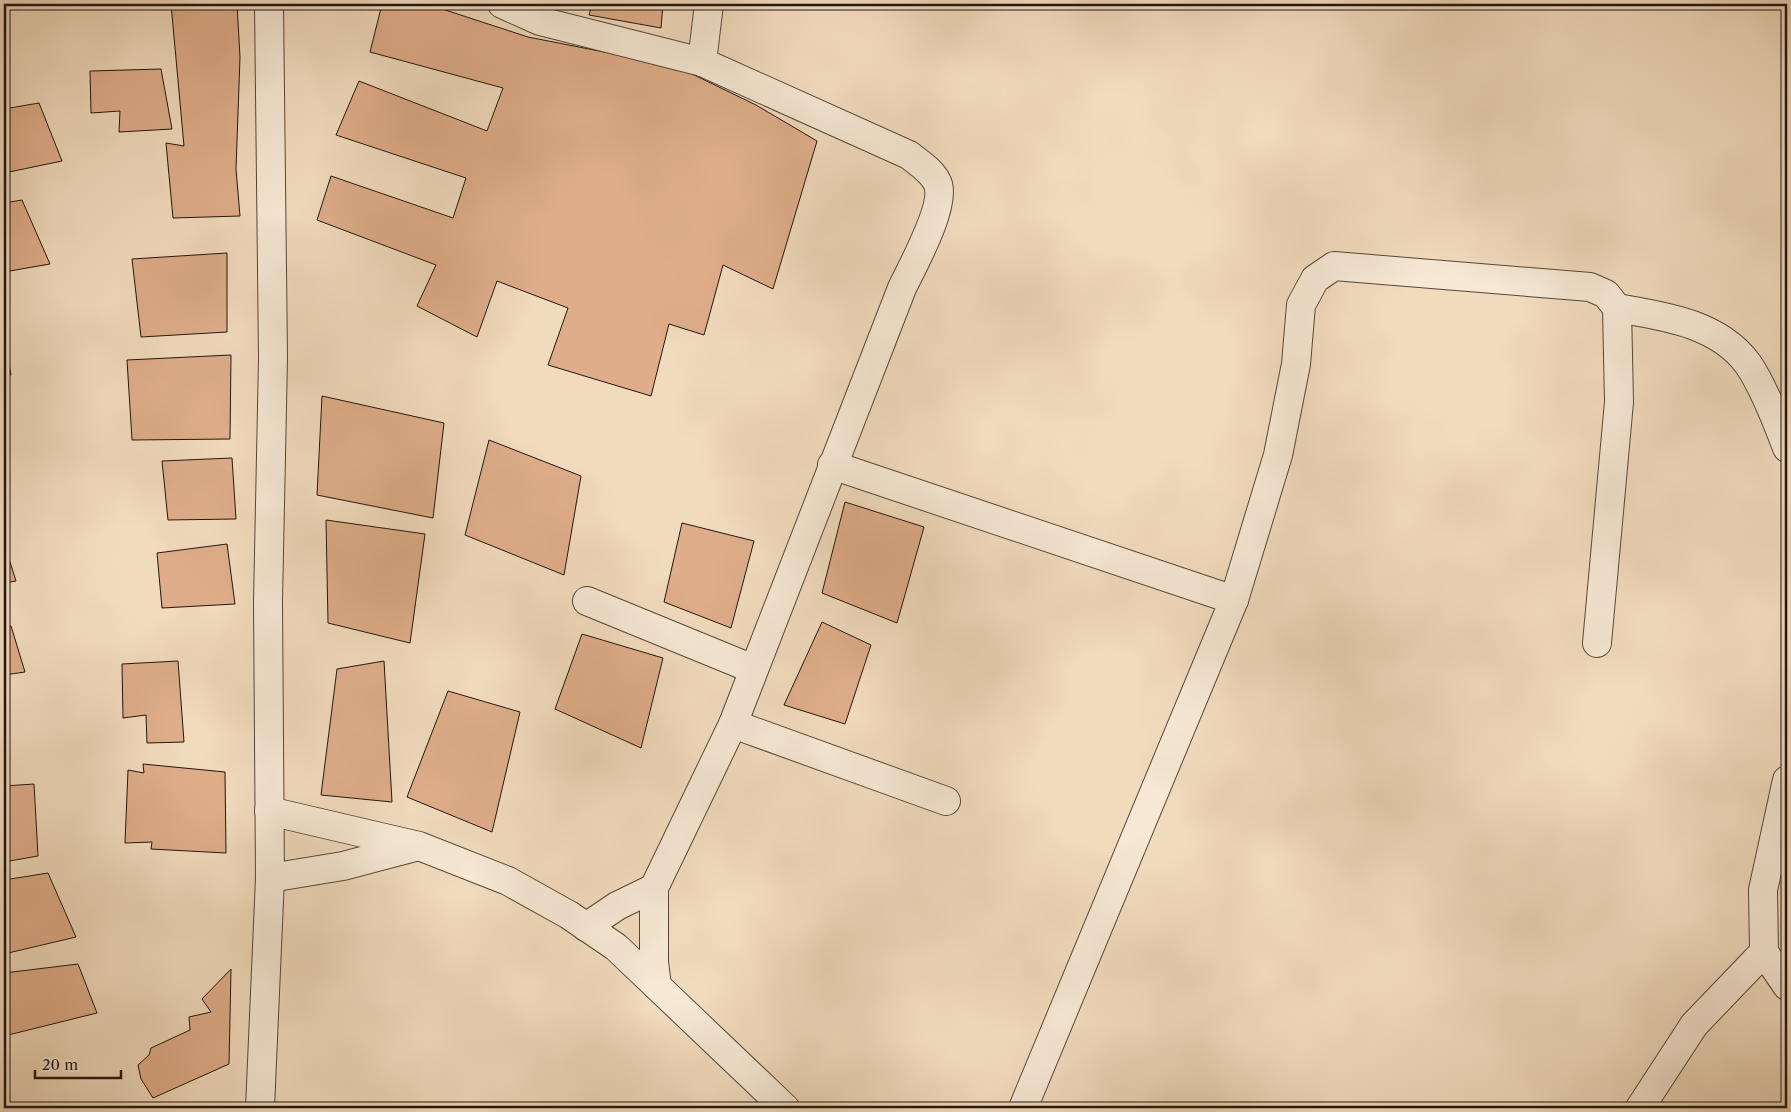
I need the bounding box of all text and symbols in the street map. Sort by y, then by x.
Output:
scale bar [35,1047,121,1079]
text: 20 m [42,1055,78,1074]

